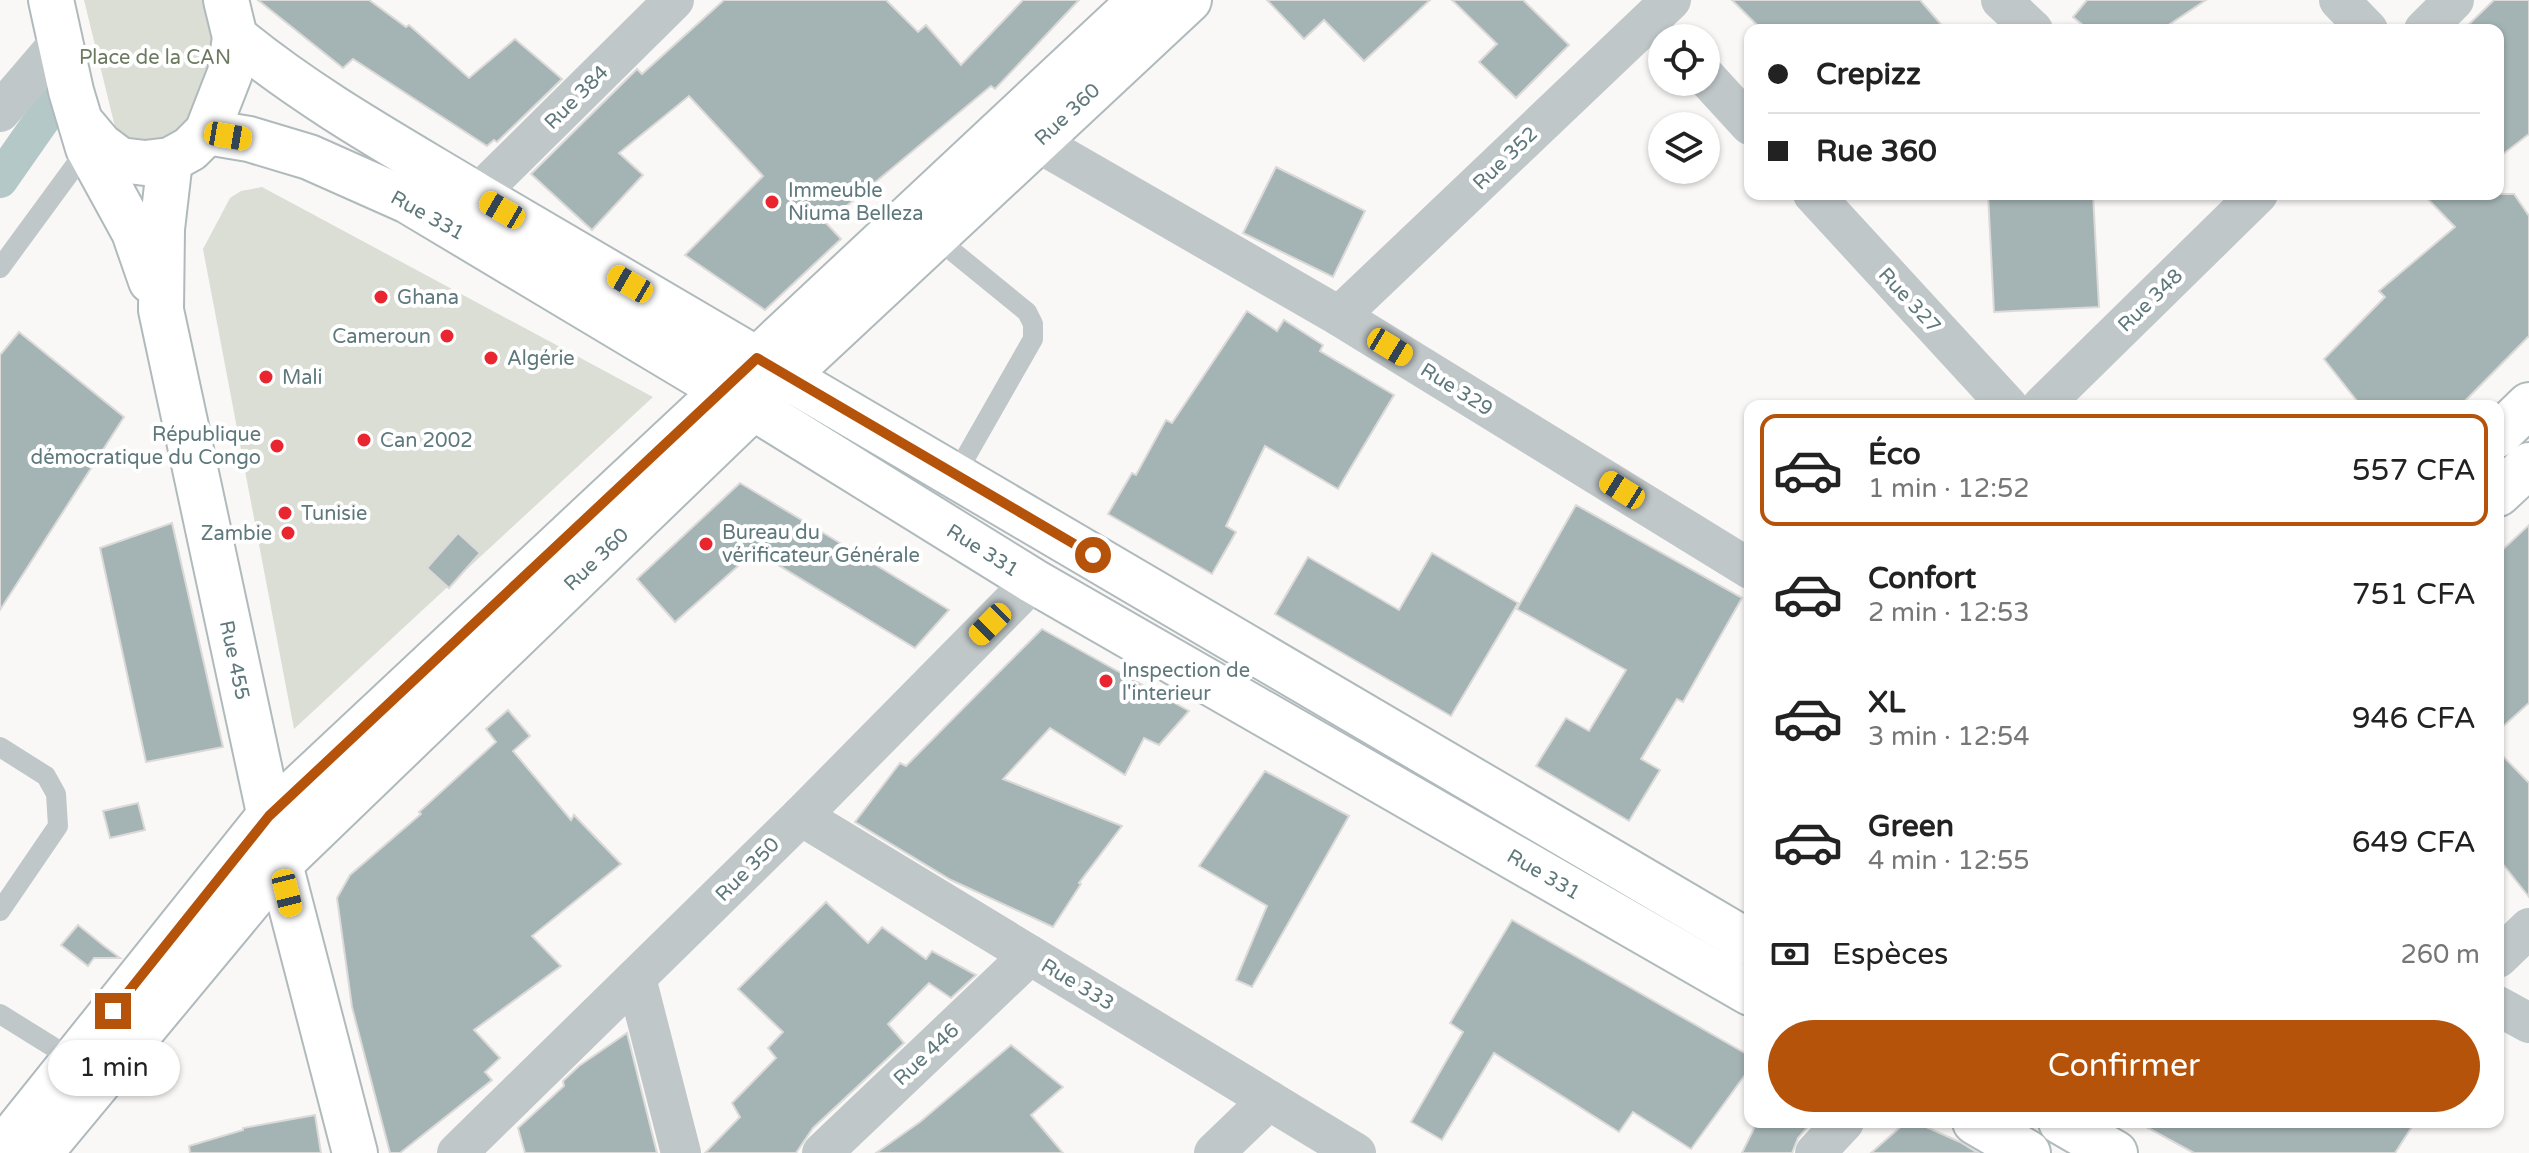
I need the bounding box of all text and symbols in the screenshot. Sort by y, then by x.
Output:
map controls [1648,24,1720,184]
button: locate [1648,24,1720,96]
park label: Place de la CAN [79,46,231,70]
text: Crepizz [1816,56,1921,93]
street label: Rue 384 [540,61,614,135]
street label: Rue 360 [1030,78,1105,151]
button: layers [1648,112,1720,184]
car [202,120,254,152]
street label: Rue 352 [1468,122,1543,195]
text: Rue 360 [1816,133,1937,170]
place label: Immeuble Niuma Belleza [788,179,923,226]
street label: Rue 331 [386,186,469,246]
car [475,188,529,232]
marker: Immeuble Niuma Belleza [763,193,781,211]
car [603,262,657,306]
street label: Rue 327 [1873,263,1946,338]
street label: Rue 348 [2113,264,2188,337]
place label: Ghana [397,286,459,310]
marker: Ghana [372,288,390,306]
car [1363,324,1417,370]
place label: Cameroun [332,325,431,349]
marker: Cameroun [438,327,456,345]
place label: Algérie [507,347,575,371]
marker: Algérie [482,349,500,367]
street label: Rue 329 [1416,358,1497,421]
place label: Mali [282,366,323,390]
marker: Mali [257,368,275,386]
place label: République démocratique du Congo [31,423,261,470]
place label: Can 2002 [380,429,473,453]
marker: Can 2002 [355,431,373,449]
icon: car [1772,434,1844,506]
text: Éco [1868,436,1921,473]
marker: République démocratique du Congo [268,437,286,455]
text: 557 CFA [2352,452,2476,489]
car [1595,467,1649,513]
text: 1 min · 12:52 [1868,473,2030,504]
place label: Tunisie [301,502,367,526]
marker: Tunisie [276,504,294,522]
street label: Rue 331 [942,519,1023,582]
place label: Bureau du vérificateur Générale [722,521,920,568]
place label: Zambie [201,522,272,546]
street label: Rue 360 [559,523,634,596]
marker: Zambie [279,524,297,542]
marker: Bureau du vérificateur Générale [697,535,715,553]
route start [1075,537,1111,573]
icon: car [1772,558,1844,630]
text: Confort [1868,560,1976,597]
text: 751 CFA [2352,576,2476,613]
text: 2 min · 12:53 [1868,597,2030,628]
car [965,599,1015,649]
street label: Rue 455 [214,618,254,702]
place label: Inspection de l'interieur [1122,659,1250,706]
marker: Inspection de l'interieur [1097,672,1115,690]
icon: car [1772,682,1844,754]
text: XL [1868,684,1905,721]
text: 946 CFA [2352,700,2476,737]
text: 3 min · 12:54 [1868,721,2030,752]
icon: car [1772,806,1844,878]
text: Green [1868,808,1954,845]
text: 649 CFA [2352,824,2476,861]
street label: Rue 350 [711,833,785,907]
street label: Rue 331 [1503,844,1584,905]
text: 4 min · 12:55 [1868,845,2030,876]
car [270,867,304,919]
icon: cash [1768,932,1812,976]
text: Espèces [1832,936,1949,973]
text: 260 m [2400,939,2480,970]
street label: Rue 333 [1037,954,1118,1016]
route end [95,993,131,1029]
street label: Rue 446 [889,1018,964,1091]
button: Confirmer [1768,1020,2480,1112]
callout: 1 min [47,1039,179,1095]
text: 1 min [79,1052,149,1083]

